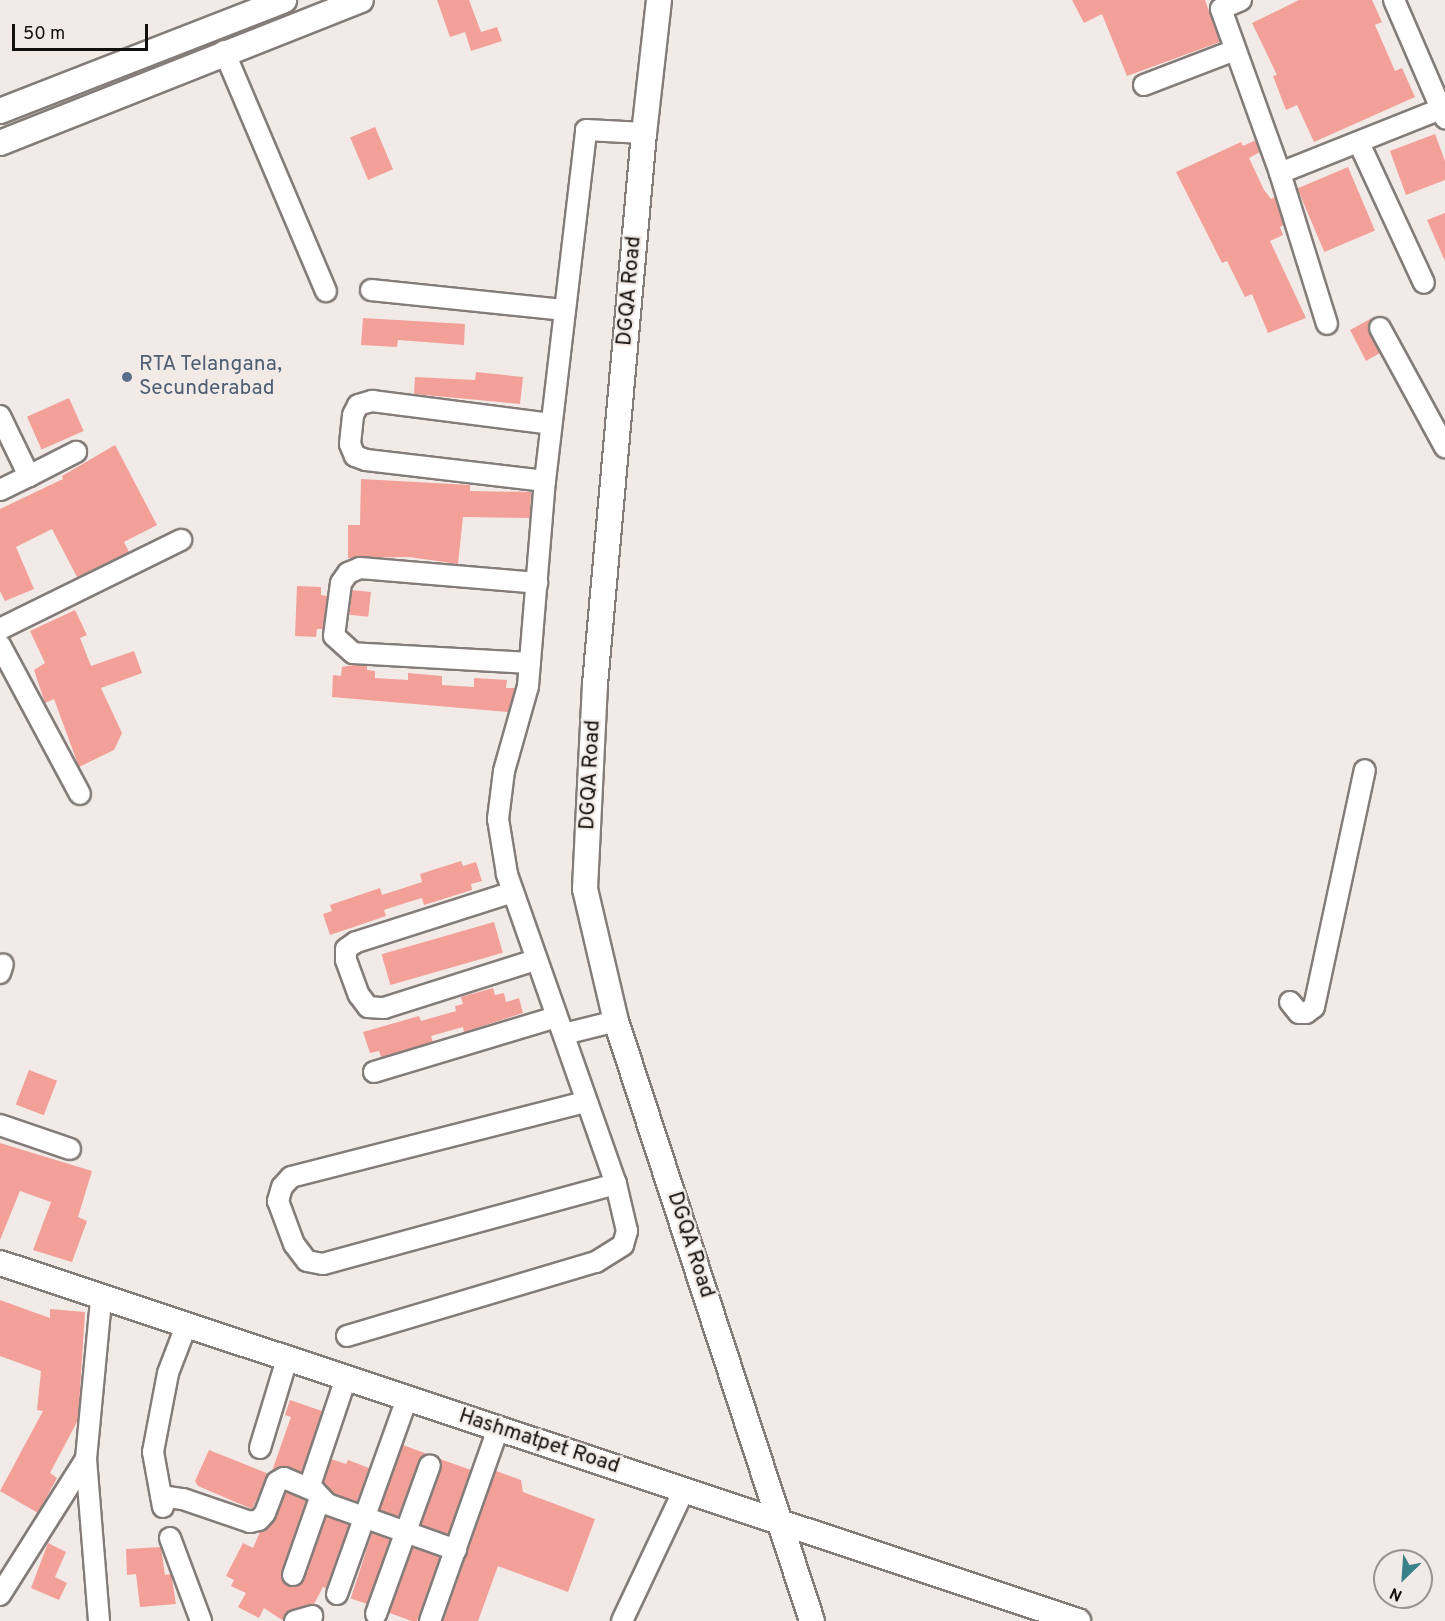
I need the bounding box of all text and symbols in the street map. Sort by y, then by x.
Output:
scale bar [15,12,152,50]
text: 50 m [23,23,65,46]
street label: DGQA Road [613,235,647,347]
place label: RTA Telangana, Secunderabad [139,352,284,402]
marker: RTA Telangana, Secunderabad [120,370,134,384]
street label: DGQA Road [576,719,606,831]
street label: DGQA Road [661,1188,719,1302]
street label: Hashmatpet Road [455,1404,623,1480]
north arrow [1373,1549,1433,1609]
text: N [1387,1582,1406,1605]

